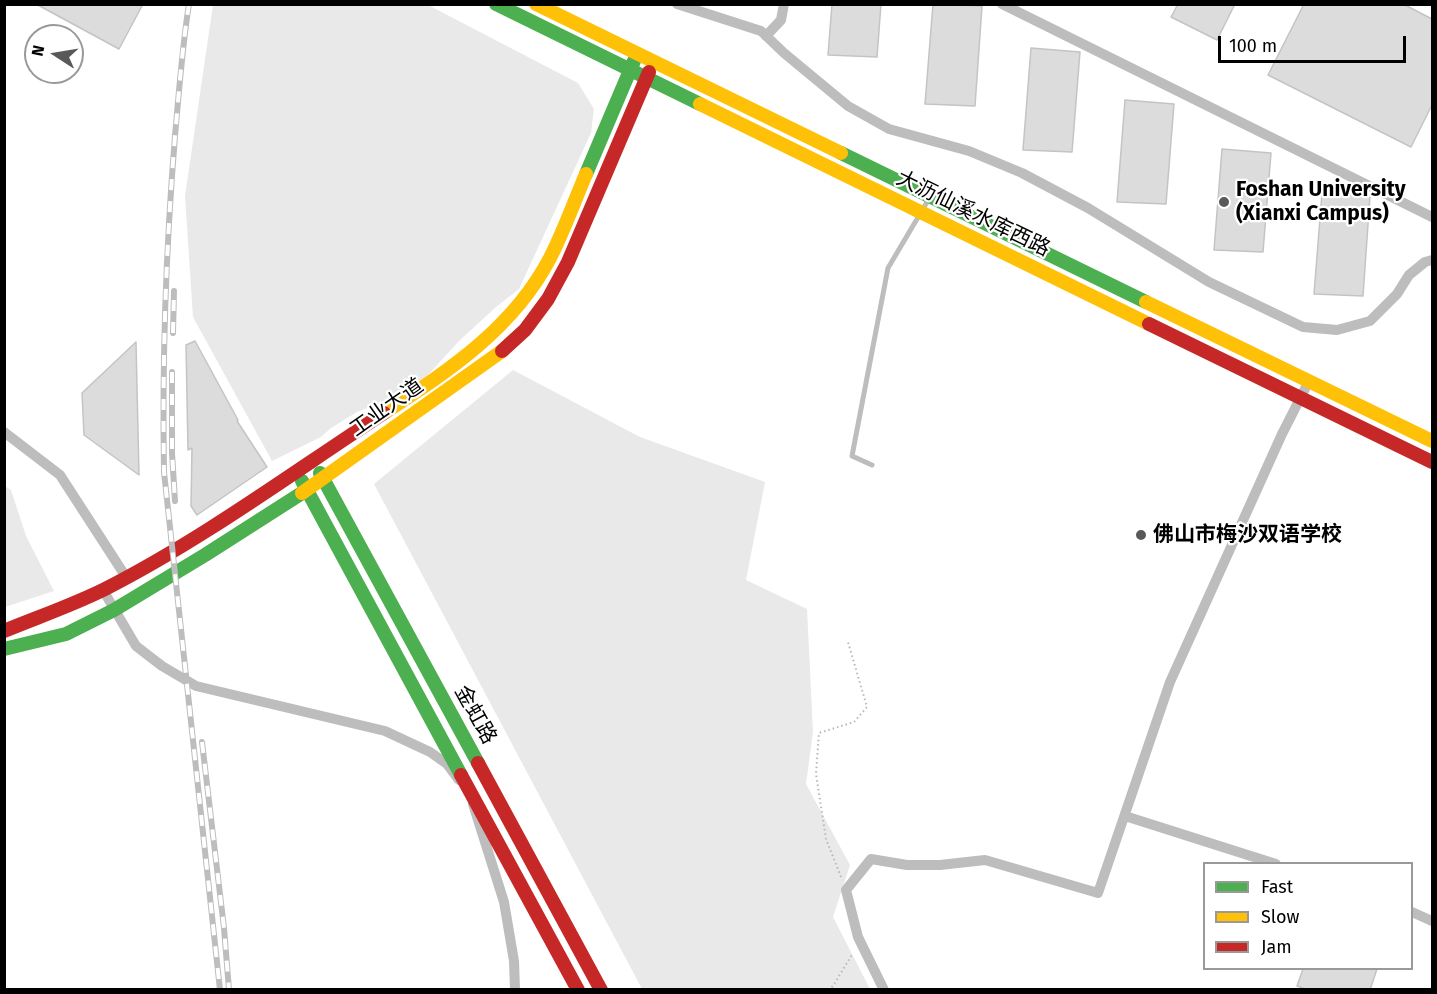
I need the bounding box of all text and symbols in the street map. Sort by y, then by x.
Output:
north arrow [24,24,84,84]
scale bar [1221,24,1408,62]
text: 100 m [1229,35,1277,57]
text: N [27,43,48,58]
street label: 大沥仙溪水库西路 [892,166,1054,262]
place label: Foshan University (Xianxi Campus) [1236,177,1406,227]
marker: Foshan University (Xianxi Campus) [1217,195,1231,209]
street label: 工业大道 [345,374,429,442]
place label: 佛山市梅沙双语学校 [1153,522,1342,548]
marker: 佛山市梅沙双语学校 [1134,528,1148,542]
street label: 金虹路 [449,681,501,749]
legend [1203,862,1413,970]
text: Fast [1261,876,1293,898]
text: Slow [1261,906,1299,928]
text: Jam [1261,936,1292,958]

